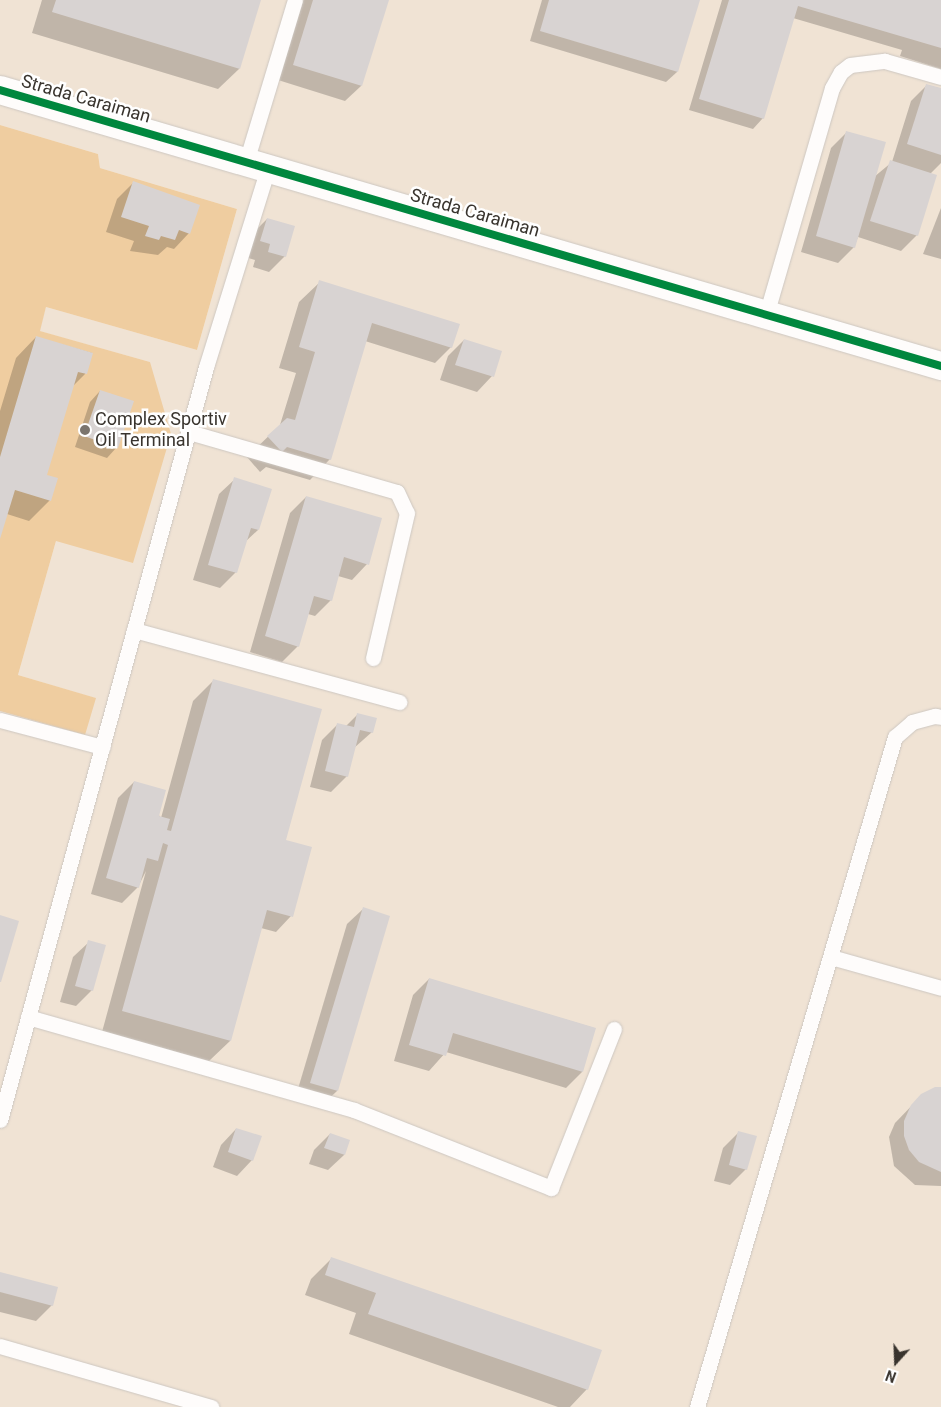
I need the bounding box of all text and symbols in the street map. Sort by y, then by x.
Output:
street label: Strada Caraiman [19,70,153,128]
street label: Strada Caraiman [408,184,542,242]
place label: Complex Sportiv Oil Terminal [95,409,227,452]
marker: Complex Sportiv Oil Terminal [79,424,91,436]
north arrow [871,1337,921,1387]
text: N [883,1367,898,1385]

